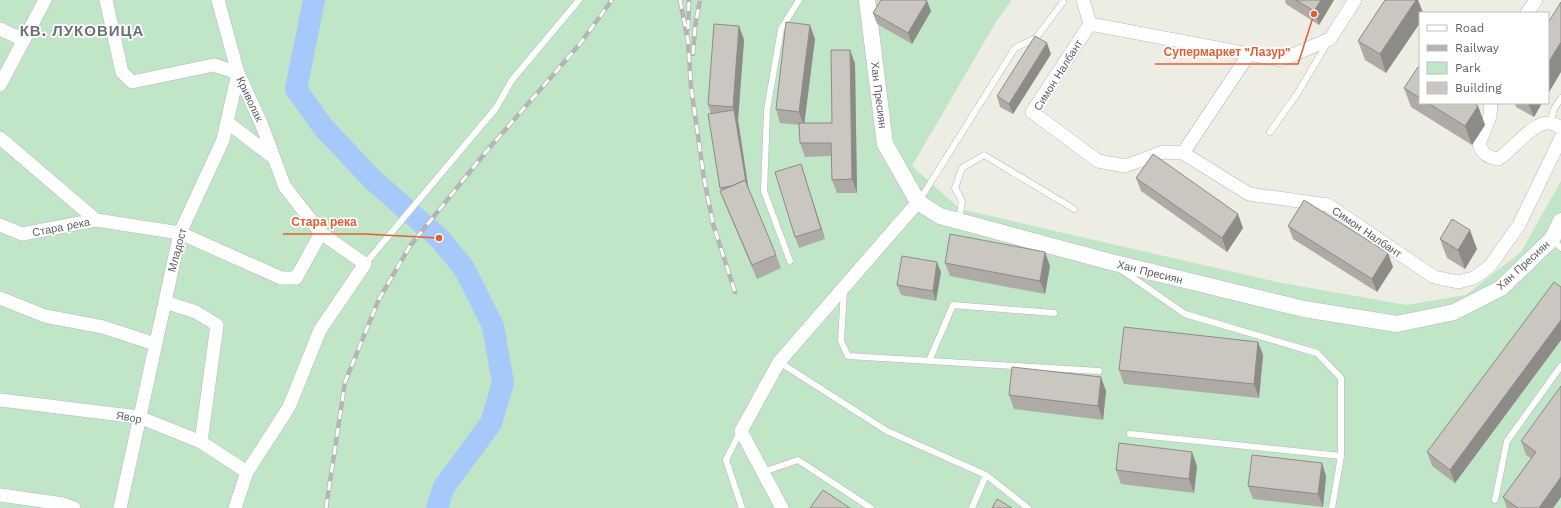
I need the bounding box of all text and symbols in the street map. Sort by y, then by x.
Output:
legend [1419,12,1549,104]
text: Road [1455,21,1484,35]
district label: КВ. ЛУКОВИЦА [20,22,144,40]
street label: Симон Налбант [1031,37,1085,113]
callout: Супермаркет "Лазур" [1155,40,1298,64]
text: Railway [1455,41,1500,55]
text: Супермаркет "Лазур" [1164,45,1290,59]
street label: Хан Пресиян [868,61,889,129]
text: Park [1455,61,1481,75]
street label: Криволак [234,75,266,124]
text: Building [1455,81,1502,95]
street label: Симон Налбант [1329,204,1404,261]
callout: Стара река [283,210,365,234]
street label: Стара река [31,215,92,239]
text: Стара река [291,215,357,229]
street label: Младост [165,227,190,273]
street label: Хан Пресиян [1494,238,1553,293]
street label: Хан Пресиян [1116,258,1184,287]
street label: Явор [115,409,143,426]

